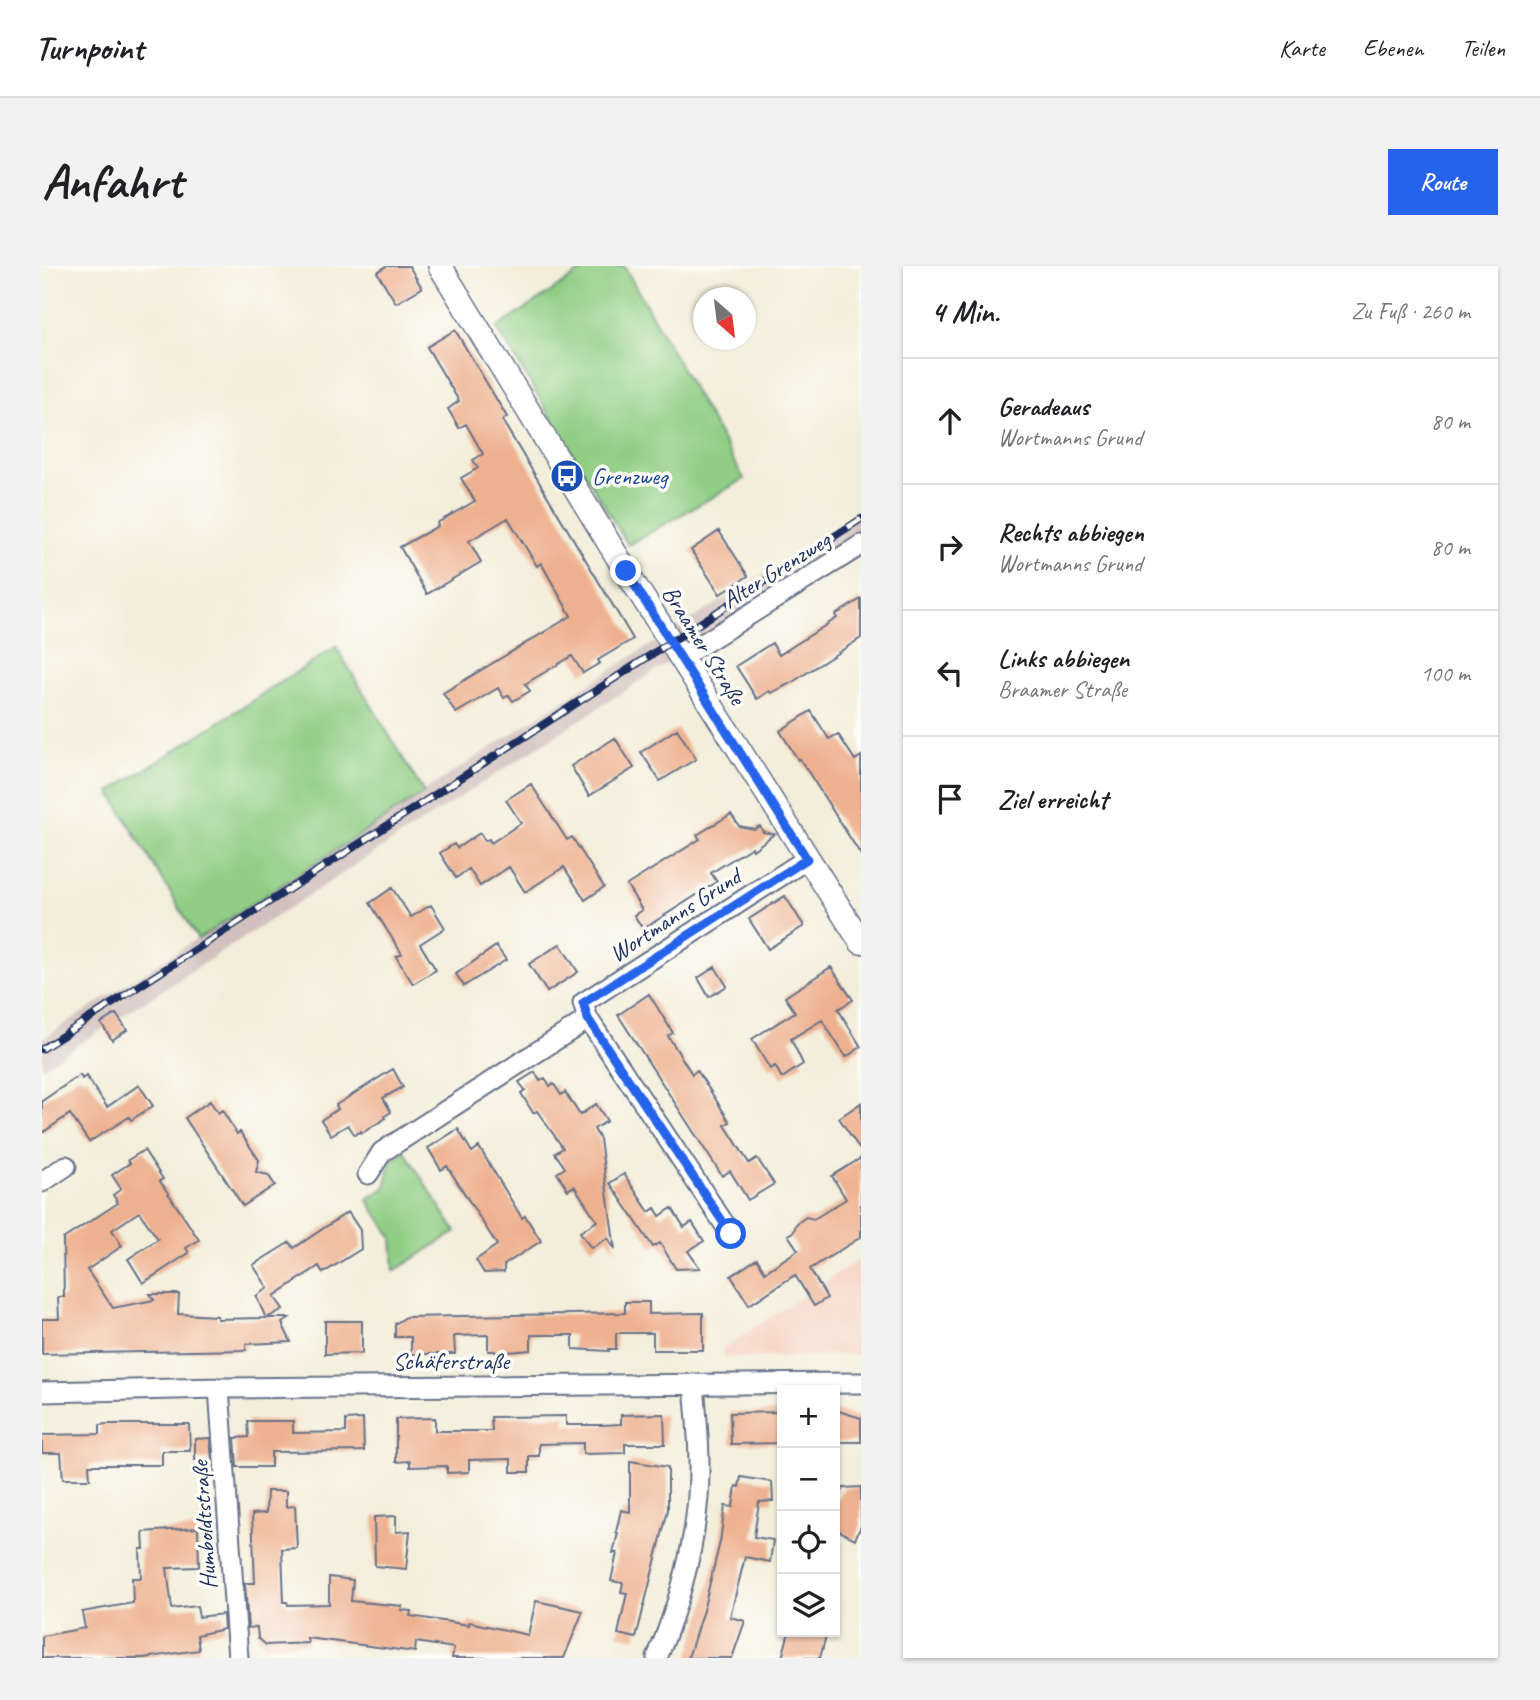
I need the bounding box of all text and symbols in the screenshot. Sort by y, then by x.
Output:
text: Turnpoint [35,27,143,69]
text: Karte [1279,33,1325,63]
text: Ebenen [1363,33,1423,63]
text: Teilen [1461,33,1505,63]
button: Route [1388,149,1498,215]
text: Anfahrt [42,151,182,213]
north arrow [693,287,756,350]
text: 4 Min. [931,293,1000,331]
text: Zu Fuß · 260 m [1351,297,1470,326]
text: Geradeaus [998,390,1089,423]
icon: ahead [931,402,969,440]
text: 80 m [1431,407,1470,436]
text: Wortmanns Grund [998,423,1142,452]
bus stop icon: Grenzweg [548,457,586,495]
place label: Grenzweg [592,461,670,491]
text: Rechts abbiegen [998,516,1144,549]
street label: Alter Grenzweg [717,524,838,615]
icon: right [931,528,969,566]
text: 80 m [1431,533,1470,562]
text: Wortmanns Grund [998,549,1142,578]
route end [610,555,641,586]
street label: Braamer Straße [656,580,754,712]
text: Links abbiegen [998,642,1129,675]
icon: left [931,654,969,692]
text: 100 m [1421,659,1470,688]
text: Braamer Straße [998,675,1127,704]
icon: arrive [931,780,969,818]
text: Ziel erreicht [998,783,1108,816]
street label: Wortmanns Grund [604,860,749,969]
route start [715,1218,746,1249]
street label: Schäferstraße [393,1346,511,1376]
map controls [777,1385,840,1637]
button: + [777,1385,840,1448]
button: − [777,1448,840,1511]
street label: Humboldtstraße [184,1458,223,1590]
button: locate [777,1511,840,1574]
button: layers [777,1574,840,1637]

